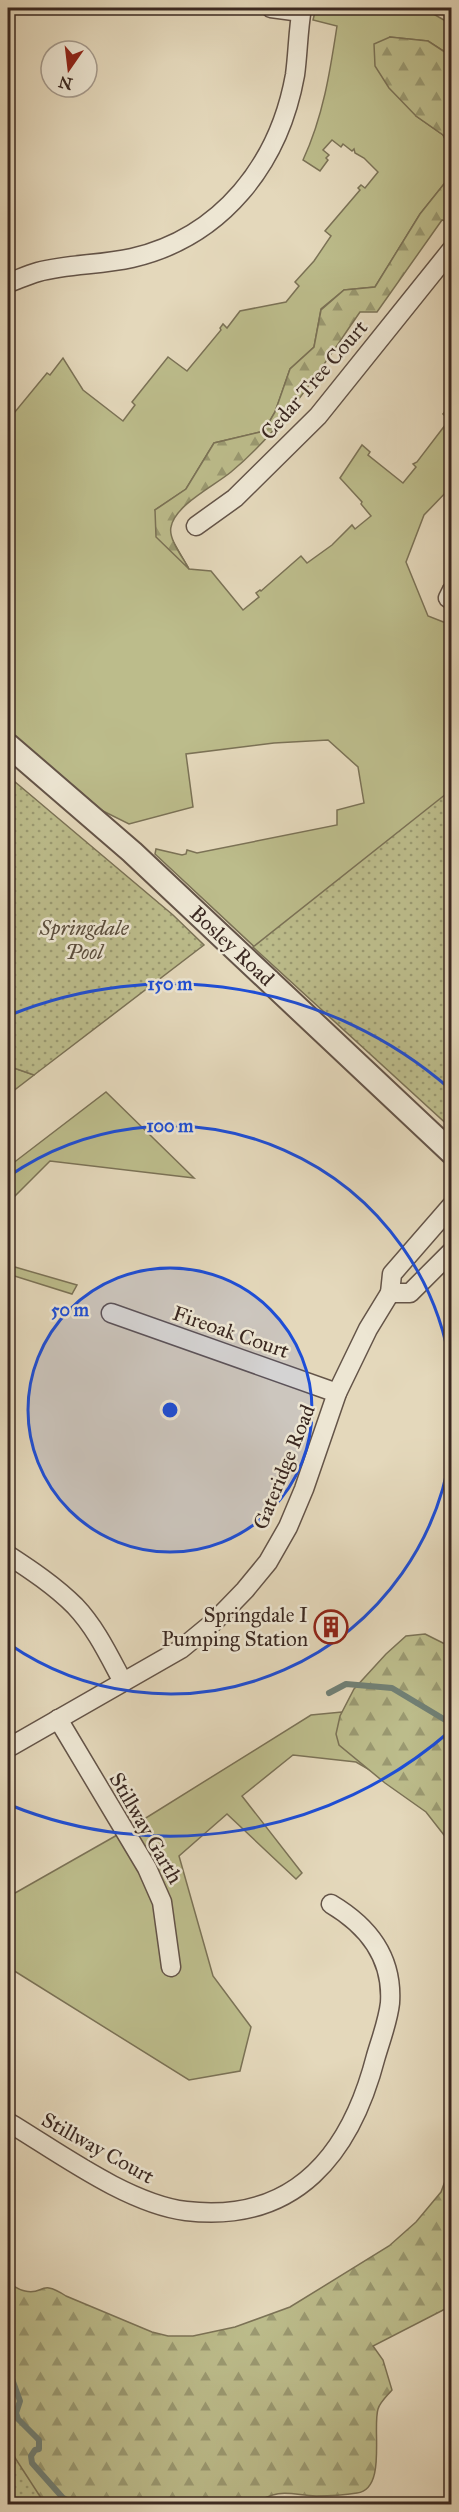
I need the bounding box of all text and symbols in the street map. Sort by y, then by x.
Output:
north arrow [39,39,99,99]
text: N [56,72,74,94]
street label: Cedar Tree Court [255,314,373,445]
street label: Bosley Road [185,900,280,992]
park label: Springdale Pool [38,915,130,965]
text: 150 m [148,973,193,995]
text: 100 m [147,1115,194,1137]
text: 50 m [51,1299,90,1321]
street label: Fireoak Court [169,1300,293,1364]
centre of rings [160,1400,180,1420]
street label: Gateridge Road [247,1400,321,1533]
place label: Springdale I Pumping Station [162,1602,308,1652]
building icon: Springdale I Pumping Station [313,1609,349,1645]
street label: Stillway Garth [104,1768,188,1889]
street label: Stillway Court [37,2106,159,2190]

